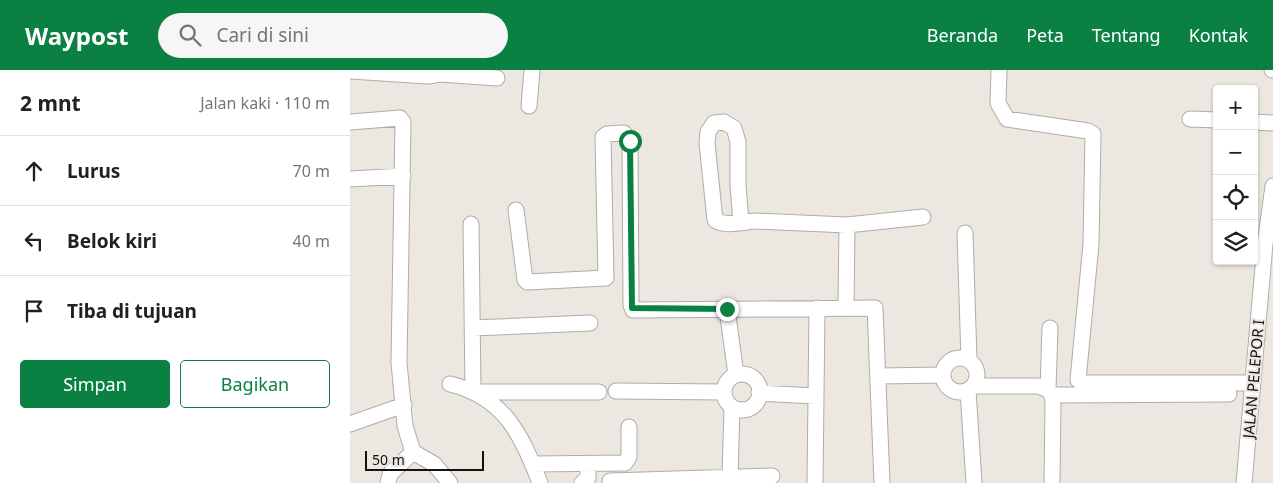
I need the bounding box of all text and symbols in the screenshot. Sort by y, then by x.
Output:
search box [158,13,508,58]
text: Waypost [25,19,128,52]
icon: search [176,21,204,49]
text: Cari di sini [216,22,309,48]
text: Beranda [927,23,998,47]
text: Peta [1026,23,1064,47]
text: Tentang [1092,23,1161,47]
text: Kontak [1189,23,1248,47]
map controls [1213,85,1258,265]
button: + [1213,85,1258,130]
text: 2 mnt [20,89,81,117]
text: Jalan kaki · 110 m [200,92,330,114]
route start [619,130,642,153]
button: − [1213,130,1258,175]
icon: ahead [20,157,48,185]
text: Lurus [67,158,120,184]
text: 70 m [293,160,330,182]
button: locate [1213,175,1258,220]
button: layers [1213,220,1258,265]
icon: left [20,227,48,255]
text: Belok kiri [67,228,157,254]
text: 40 m [293,230,330,252]
icon: arrive [20,297,48,325]
text: Tiba di tujuan [67,298,197,324]
route end [716,298,739,321]
street label: JALAN PELEPOR I [1238,319,1268,441]
button: Simpan [20,360,170,408]
button: Bagikan [180,360,330,408]
scale bar [365,448,484,471]
text: 50 m [372,450,405,469]

